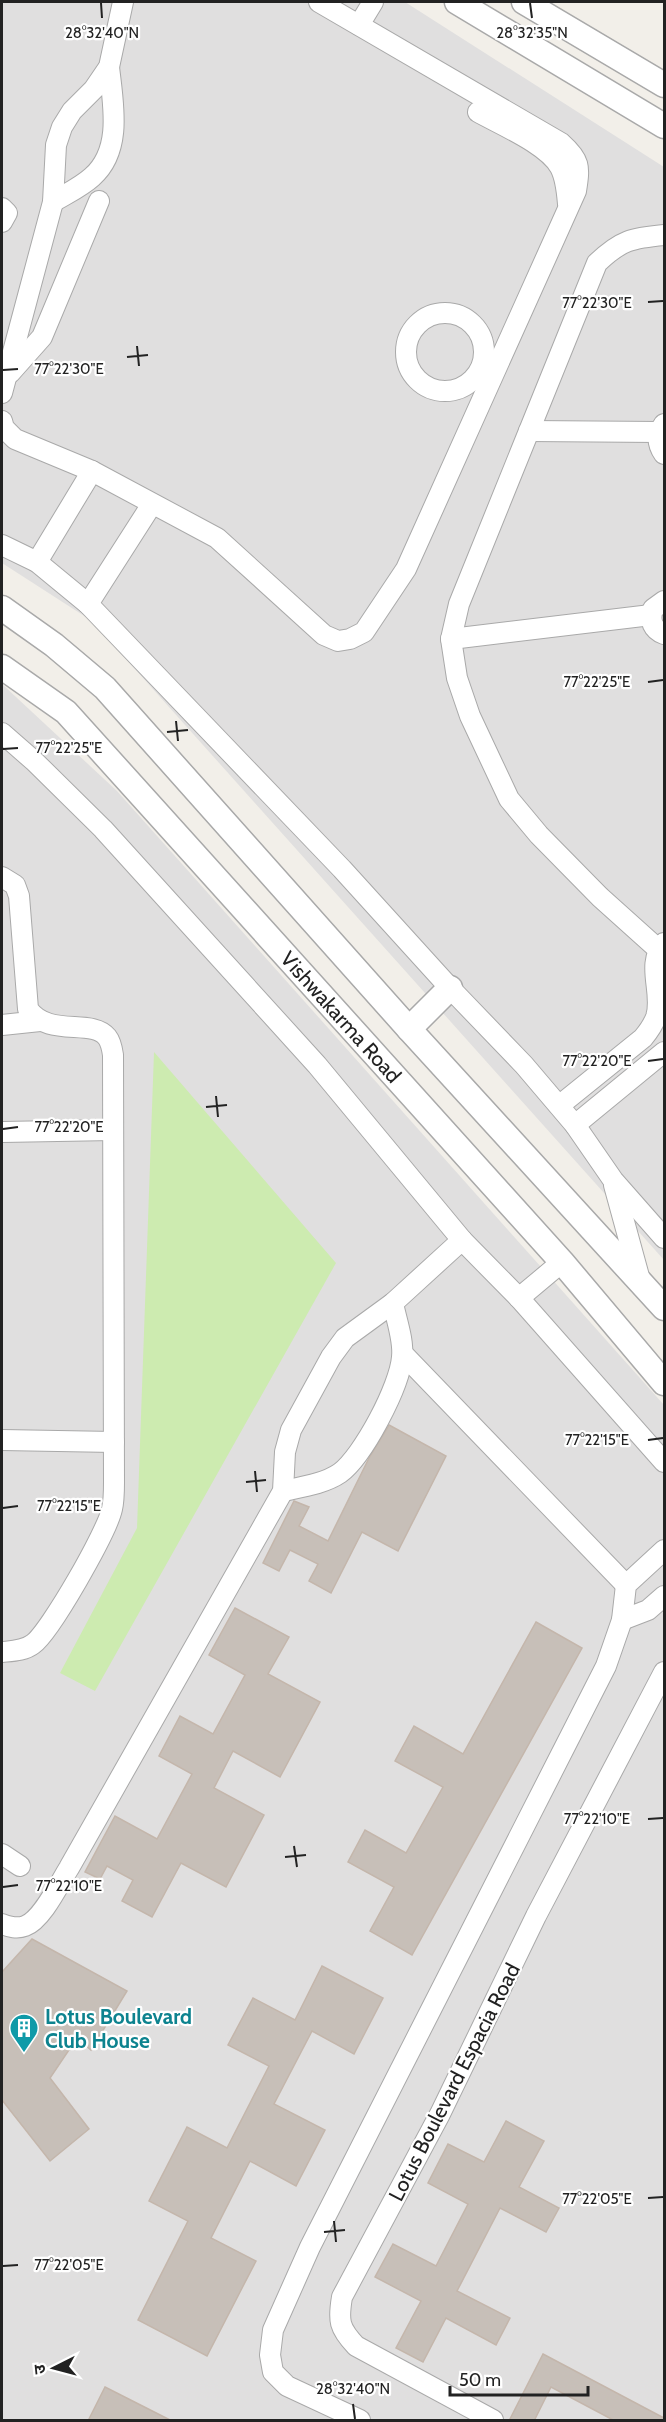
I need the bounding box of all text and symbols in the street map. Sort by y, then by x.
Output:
text: 28°32'40"N [65,24,139,42]
text: 28°32'35"N [496,24,568,42]
text: 77°22'30"E [562,294,632,312]
text: 77°22'30"E [34,360,104,378]
text: 77°22'25"E [564,673,630,691]
text: 77°22'25"E [36,739,102,757]
street label: Vishwakarma Road [275,946,407,1088]
text: 77°22'20"E [562,1052,632,1070]
text: 77°22'20"E [34,1118,104,1136]
text: 77°22'15"E [565,1431,629,1449]
text: 77°22'15"E [37,1497,101,1515]
text: 77°22'10"E [564,1810,630,1828]
text: 77°22'10"E [36,1877,102,1895]
street label: Lotus Boulevard Espacia Road [383,1959,525,2205]
place label: Lotus Boulevard Club House [45,2004,192,2053]
building icon: Lotus Boulevard Club House [8,2012,40,2054]
text: 77°22'05"E [562,2190,632,2208]
text: 77°22'05"E [34,2256,104,2274]
north arrow [24,2338,84,2398]
scale bar [450,2359,588,2397]
text: उ [30,2363,50,2375]
text: 50 m [459,2369,501,2391]
text: 28°32'40"N [316,2380,390,2398]

